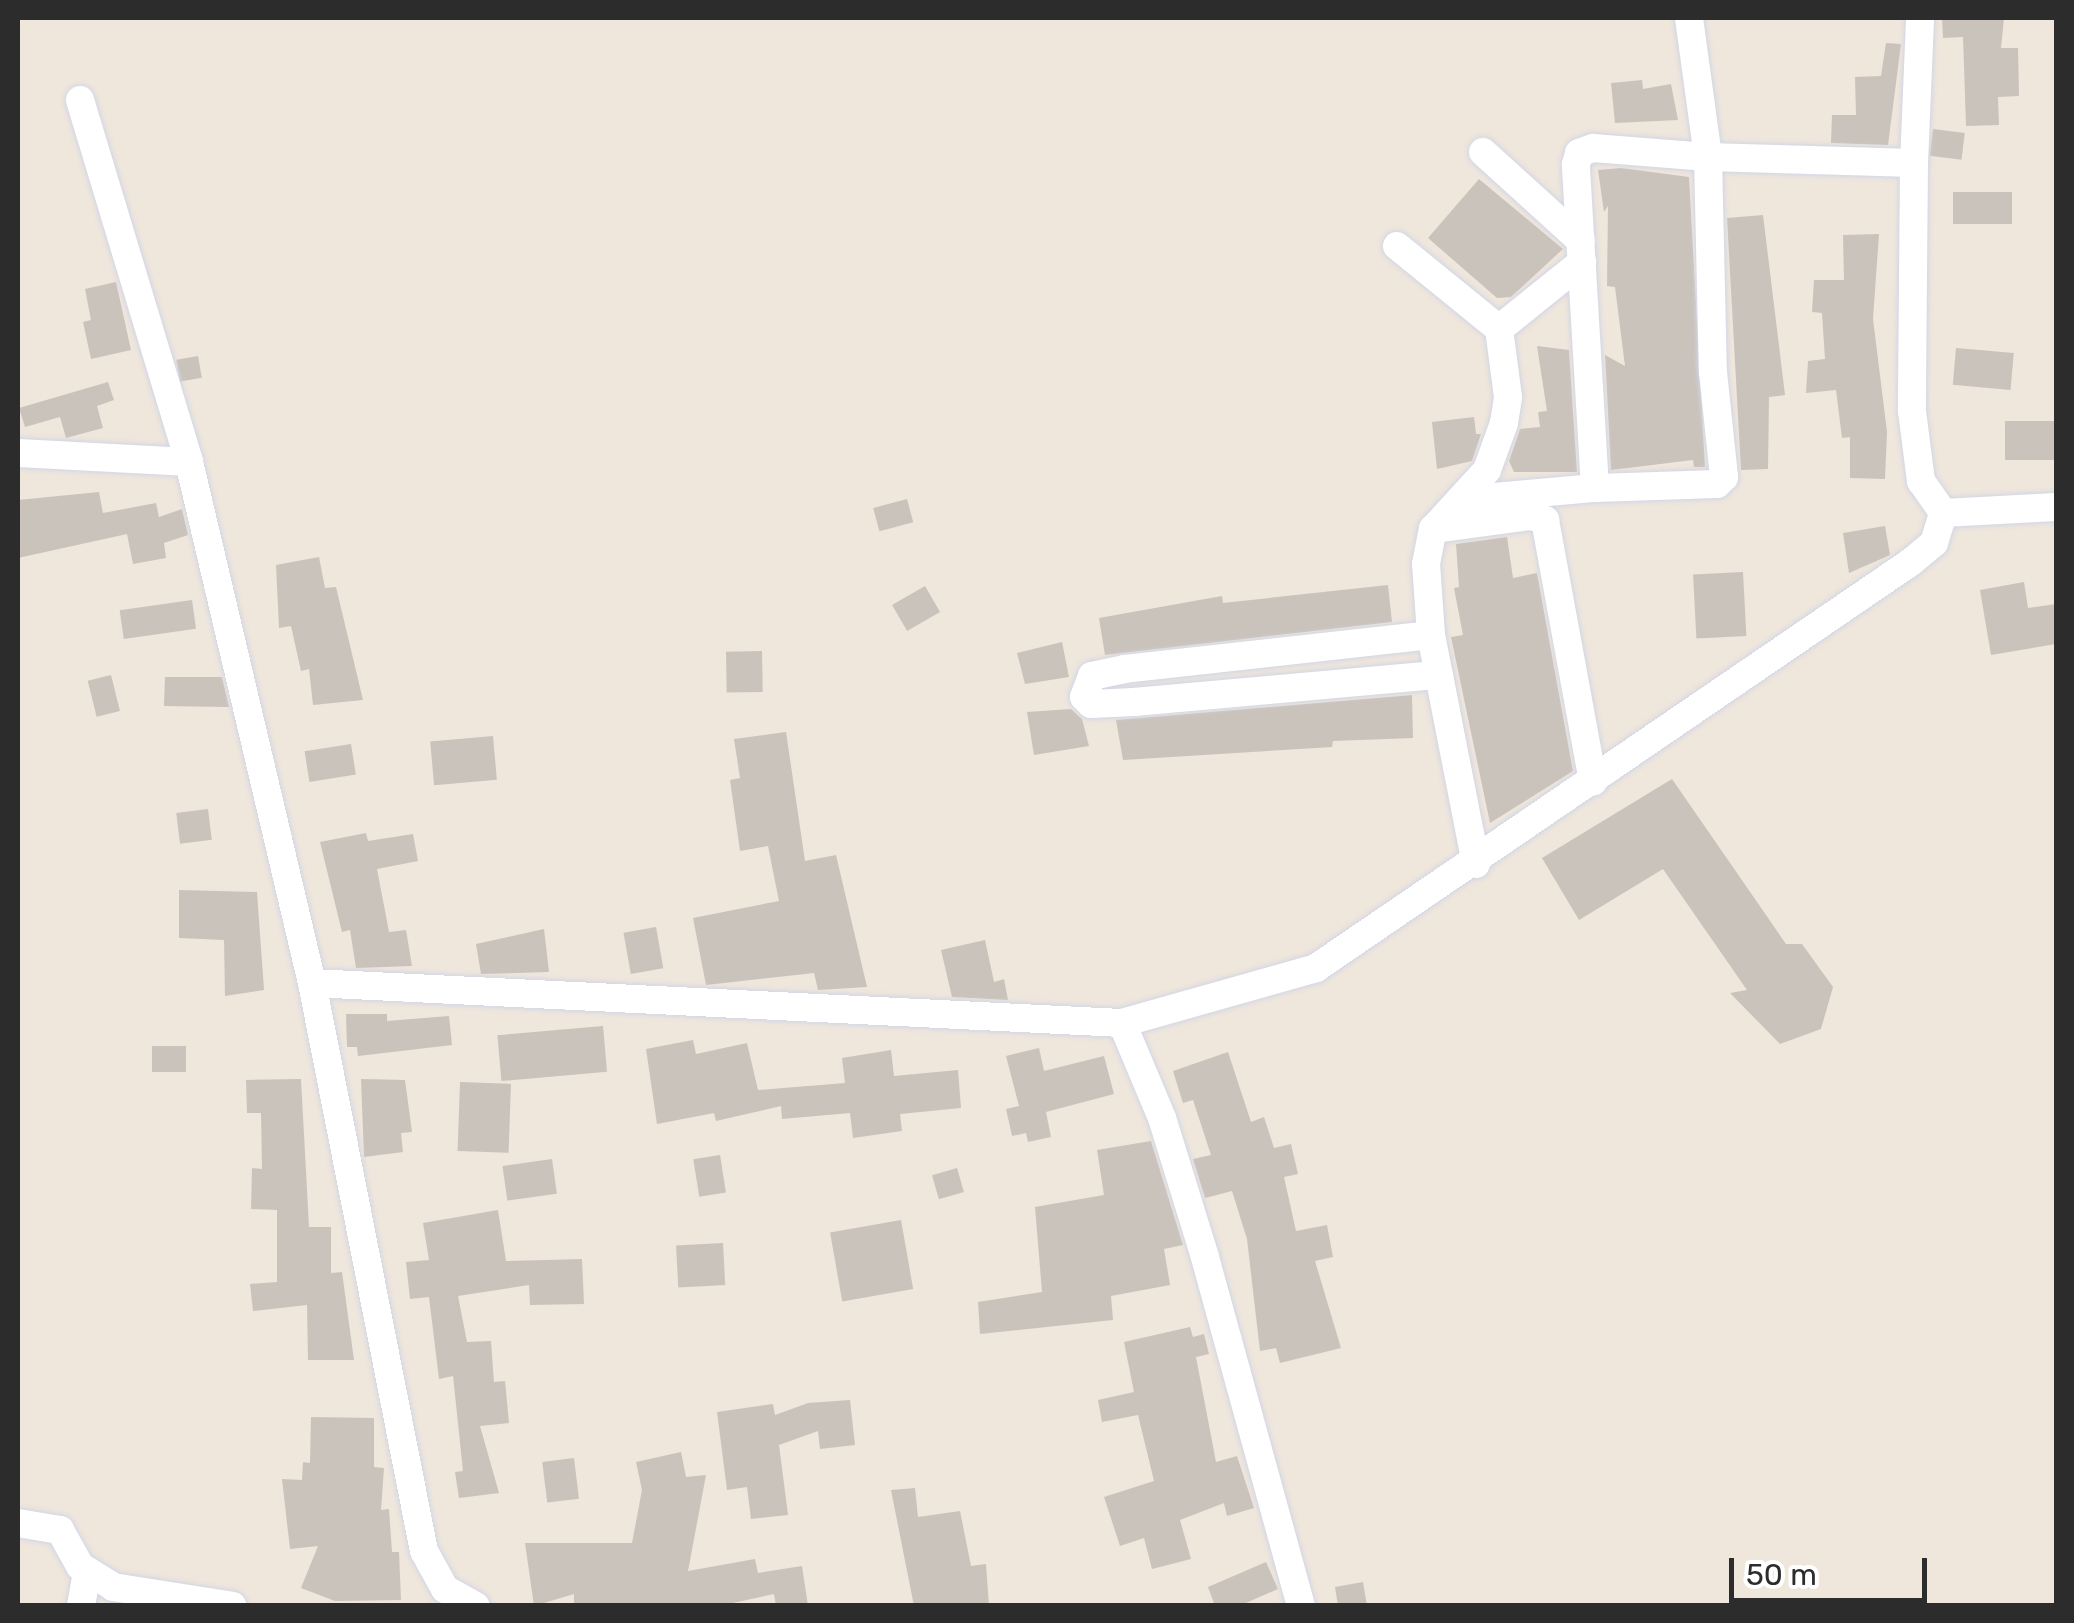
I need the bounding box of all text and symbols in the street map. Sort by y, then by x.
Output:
scale bar [1734,1538,1932,1600]
text: 50 m [1746,1557,1817,1593]

